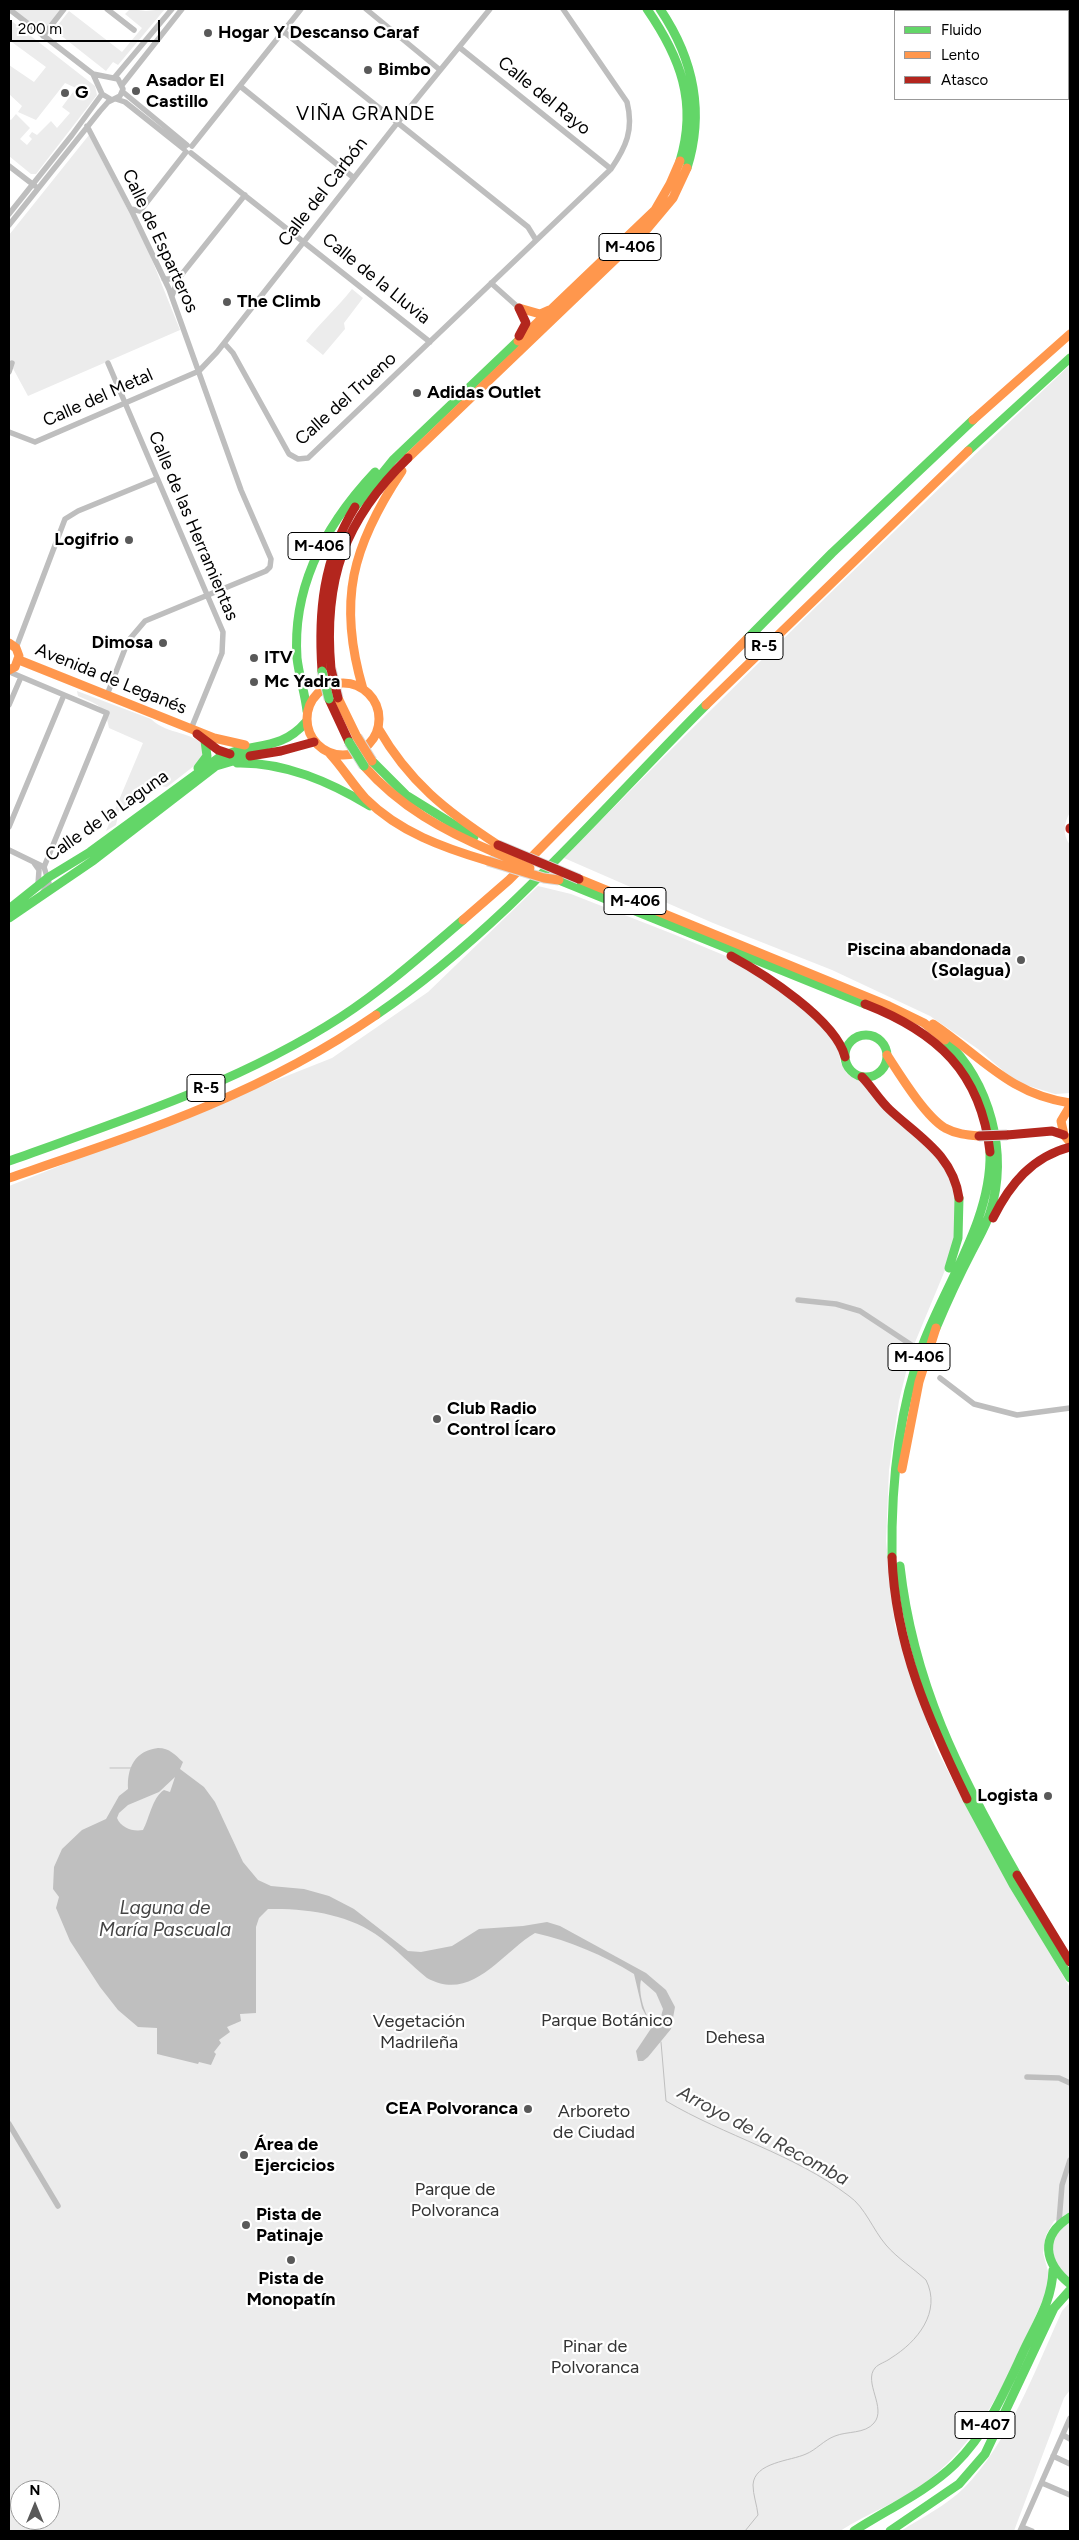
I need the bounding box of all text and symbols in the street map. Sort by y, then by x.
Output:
scale bar [12,10,162,42]
legend [894,10,1069,100]
text: 200 m [18,20,62,38]
text: Fluido [941,21,982,39]
place label: Hogar Y Descanso Caraf [218,22,419,44]
marker: Hogar Y Descanso Caraf [202,27,214,39]
text: Lento [941,46,980,64]
street label: Calle del Rayo [493,52,595,140]
place label: Bimbo [378,59,431,81]
marker: Bimbo [362,64,374,76]
place label: Asador El Castillo [146,70,224,112]
text: Atasco [941,71,988,89]
place label: G [75,82,88,104]
marker: Asador El Castillo [130,85,142,97]
marker: G [59,87,71,99]
district label: VIÑA GRANDE [295,103,437,125]
street label: Calle del Carbón [274,133,372,251]
street label: Calle de Esparteros [117,166,203,316]
street label: Calle de la Lluvia [318,229,434,329]
road number: M-406 [599,233,661,260]
place label: The Climb [237,291,321,313]
marker: The Climb [221,296,233,308]
street label: Calle del Trueno [291,348,401,450]
street label: Calle del Metal [40,364,156,432]
place label: Adidas Outlet [427,382,541,404]
marker: Adidas Outlet [411,387,423,399]
street label: Calle de las Herramientas [143,428,243,624]
place label: Logifrio [54,529,119,551]
road number: M-406 [288,532,350,560]
marker: Logifrio [123,534,135,546]
place label: Dimosa [92,632,153,654]
road number: R-5 [745,632,783,659]
marker: Dimosa [157,637,169,649]
street label: Avenida de Leganés [32,639,190,719]
place label: ITV [264,647,293,669]
marker: ITV [248,652,260,664]
place label: Mc Yadra [264,671,340,693]
marker: Mc Yadra [248,676,260,688]
street label: Calle de la Laguna [41,766,173,866]
road number: M-406 [604,888,666,914]
place label: Piscina abandonada (Solagua) [847,939,1011,982]
marker: Piscina abandonada (Solagua) [1015,954,1027,966]
road number: R-5 [187,1074,225,1102]
road number: M-406 [888,1344,950,1370]
place label: Club Radio Control Ícaro [447,1398,556,1440]
marker: Club Radio Control Ícaro [431,1413,443,1425]
place label: Logista [977,1785,1038,1807]
marker: Logista [1042,1790,1054,1802]
water label: Laguna de María Pascuala [99,1897,231,1941]
park label: Parque Botánico [541,2010,673,2032]
park label: Vegetación Madrileña [373,2011,465,2054]
park label: Dehesa [705,2027,765,2049]
water label: Arroyo de la Recomba [674,2081,852,2191]
place label: CEA Polvoranca [385,2098,518,2120]
park label: Arboreto de Ciudad [553,2101,635,2144]
marker: CEA Polvoranca [522,2103,534,2115]
place label: Área de Ejercicios [254,2134,335,2176]
marker: Área de Ejercicios [238,2149,250,2161]
park label: Parque de Polvoranca [411,2179,499,2222]
place label: Pista de Patinaje [256,2204,323,2246]
marker: Pista de Patinaje [240,2219,252,2231]
marker: Pista de Monopatín [285,2254,297,2266]
place label: Pista de Monopatín [246,2268,336,2310]
park label: Pinar de Polvoranca [551,2336,639,2378]
road number: M-407 [955,2412,1015,2438]
north arrow [10,2480,60,2530]
text: N [30,2482,40,2499]

